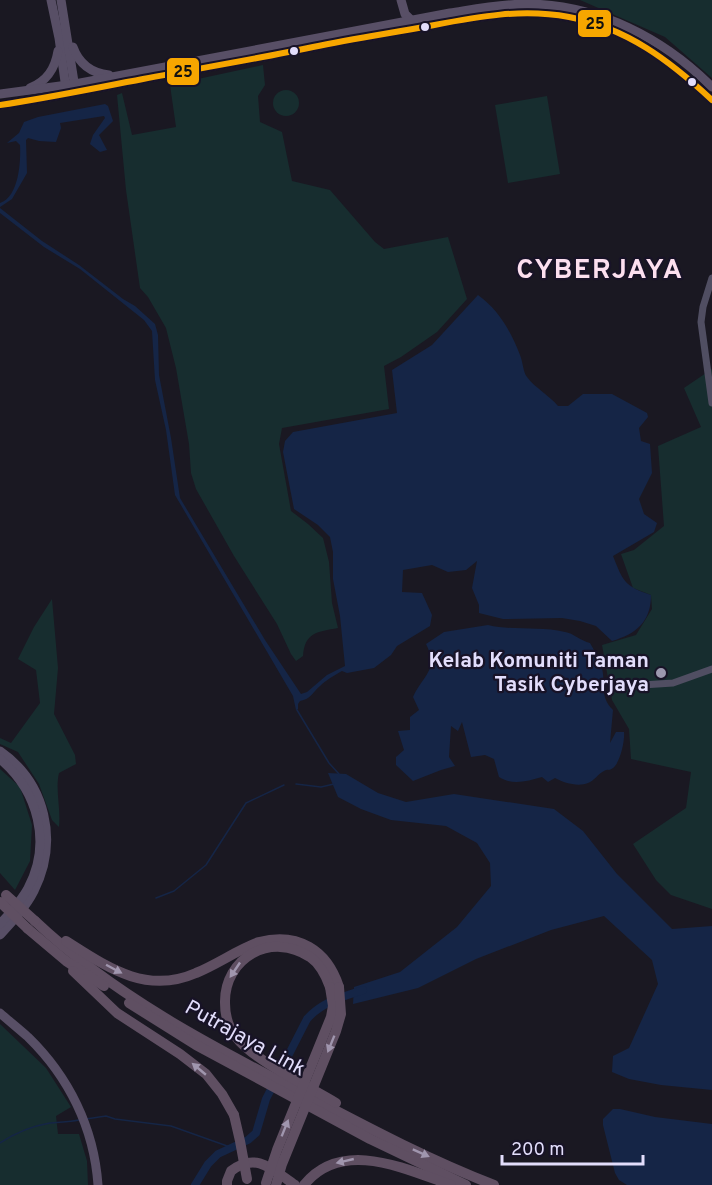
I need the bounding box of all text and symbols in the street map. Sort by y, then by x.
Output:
line badge: 25 [577,9,612,38]
text: 25 [585,15,605,35]
unlabelled marker [419,21,431,33]
unlabelled marker [288,45,300,57]
line badge: 25 [166,57,200,86]
text: 25 [173,63,193,83]
unlabelled marker [686,76,698,88]
district label: CYBERJAYA [516,254,684,288]
place label: Kelab Komuniti Taman Tasik Cyberjaya [428,648,649,699]
marker: Kelab Komuniti Taman Tasik Cyberjaya [654,666,668,680]
one-way arrow [229,961,241,977]
one-way arrow [105,965,122,974]
street label: Putrajaya Link [180,995,310,1083]
one-way arrow [326,1035,336,1053]
one-way arrow [192,1063,207,1076]
one-way arrow [281,1119,290,1137]
scale bar [502,1128,643,1166]
text: 200 m [511,1139,564,1162]
one-way arrow [413,1148,430,1157]
one-way arrow [336,1157,354,1167]

